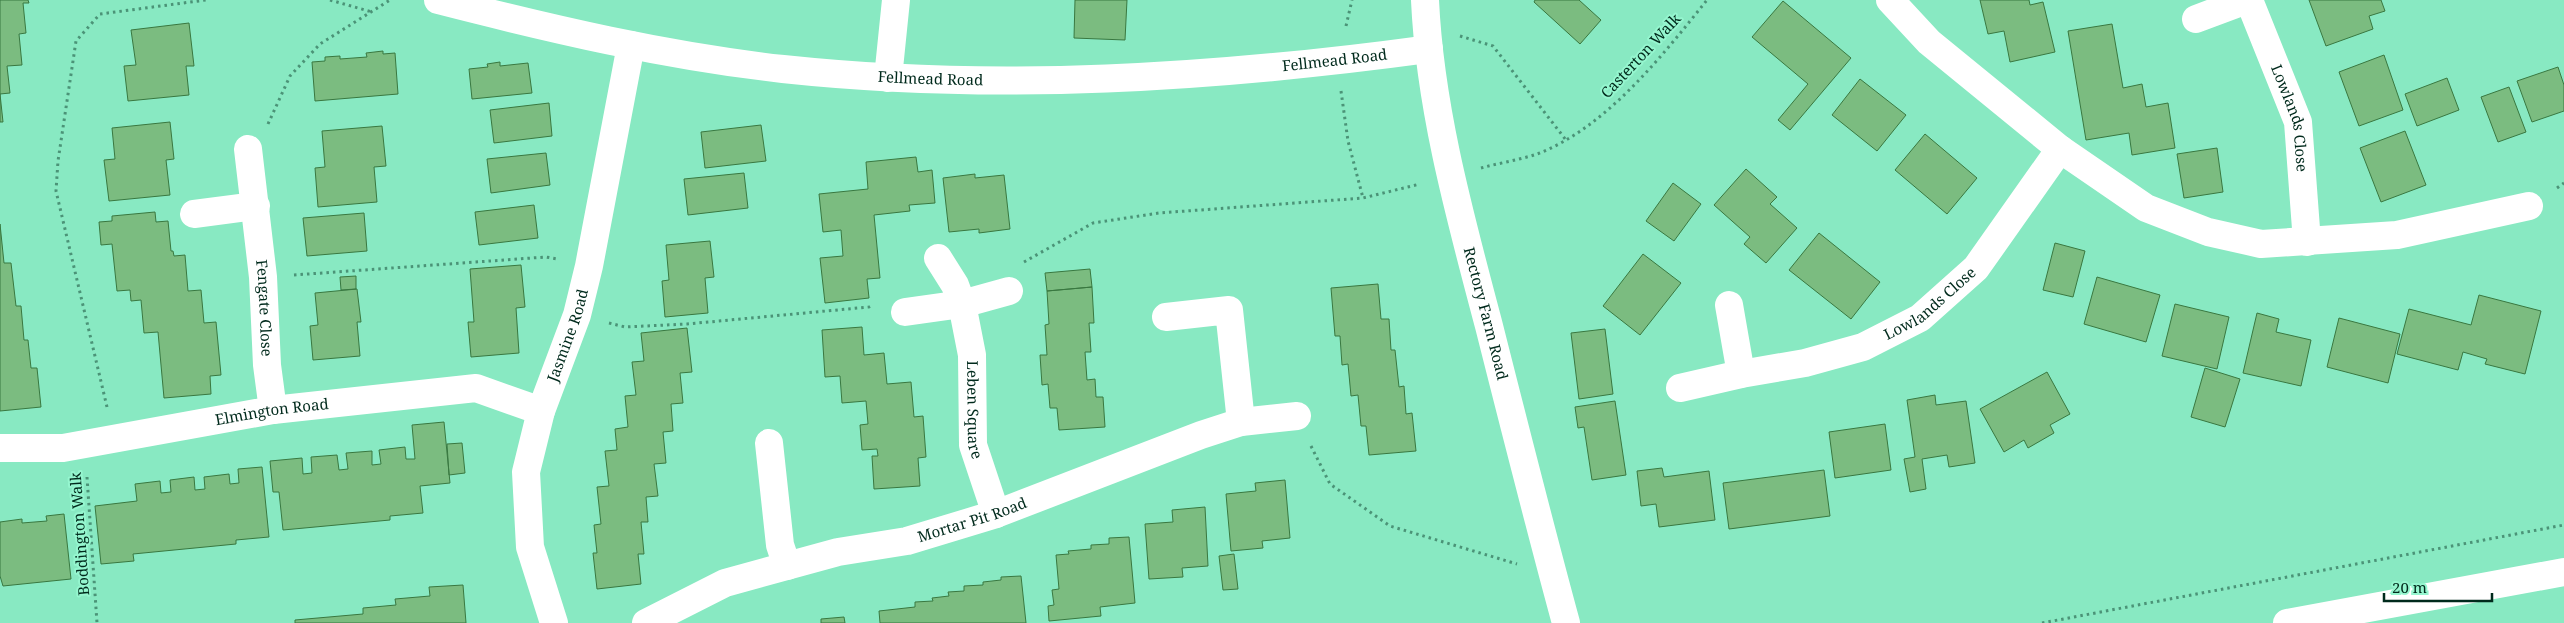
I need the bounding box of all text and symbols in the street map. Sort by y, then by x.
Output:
street label: Casterton Walk [1596,9,1685,102]
street label: Fellmead Road [1281,44,1388,75]
street label: Lowlands Close [2267,61,2313,173]
street label: Fellmead Road [877,66,983,89]
street label: Rectory Farm Road [1460,245,1513,382]
street label: Fengate Close [252,258,278,357]
street label: Lowlands Close [1880,262,1980,344]
street label: Jasmine Road [541,287,592,385]
street label: Leben Square [963,360,988,461]
street label: Elmington Road [213,393,329,429]
street label: Boddington Walk [65,472,93,596]
street label: Mortar Pit Road [915,492,1029,546]
scale bar [2384,570,2492,602]
text: 20 m [2392,577,2427,597]

